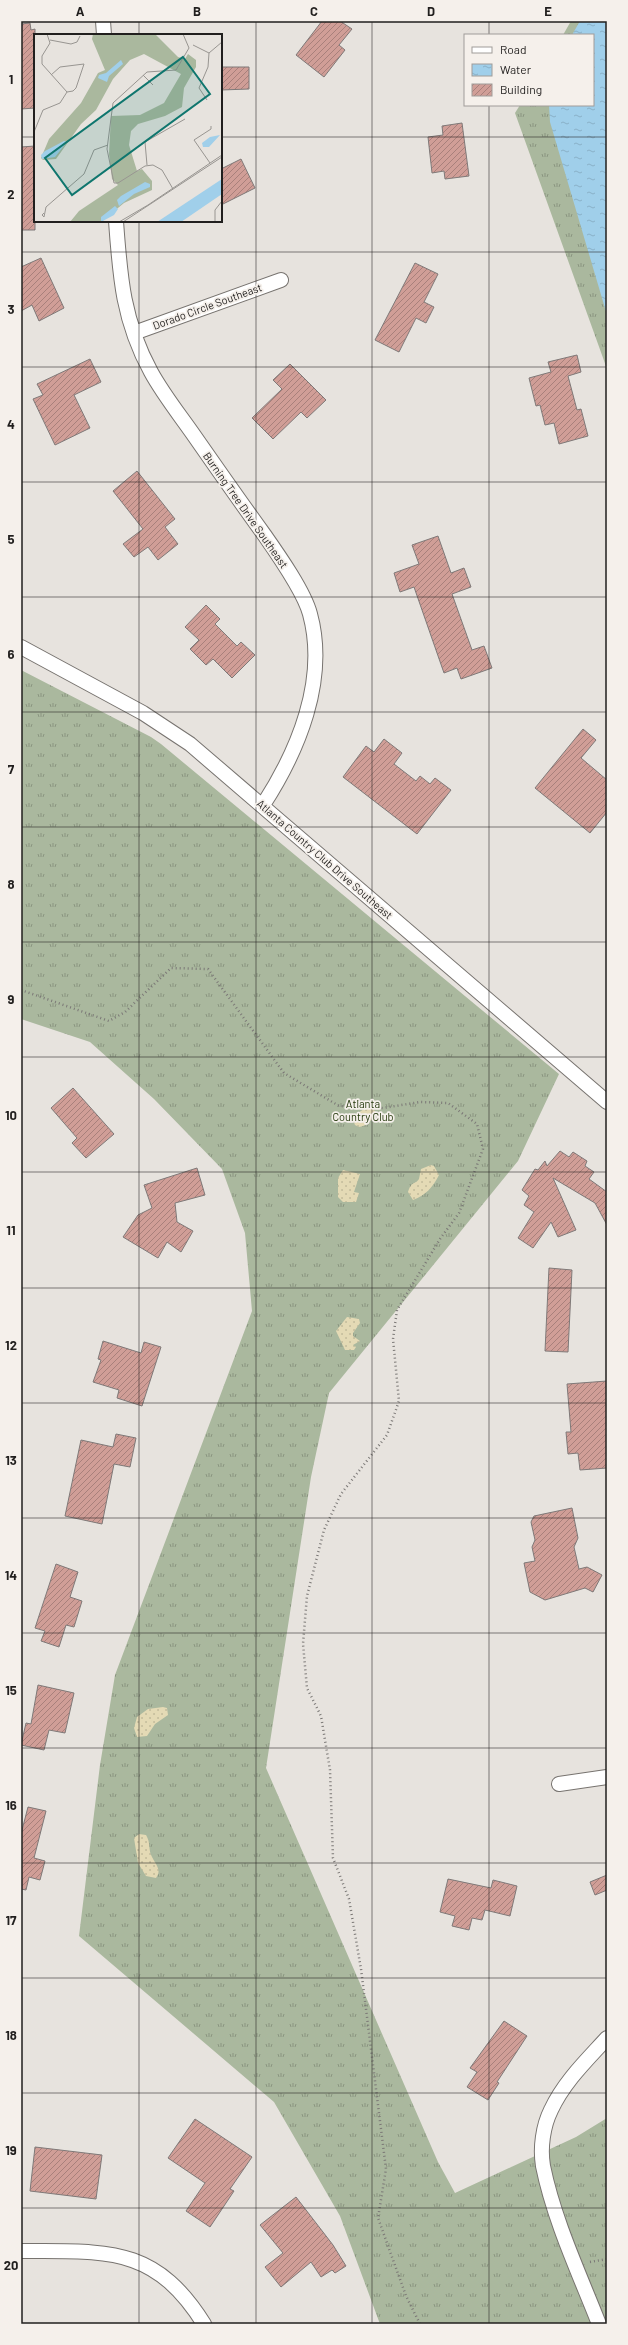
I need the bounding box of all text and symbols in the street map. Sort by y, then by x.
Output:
text: A [76,3,85,19]
text: B [193,3,201,19]
text: C [310,3,318,19]
text: D [427,3,435,19]
text: E [544,3,552,19]
inset map [34,34,222,222]
legend [464,34,594,106]
text: Road [500,42,527,56]
text: Water [500,62,532,76]
text: 1 [9,71,13,87]
text: Building [500,82,542,96]
text: 2 [7,186,15,202]
street label: Dorado Circle Southeast [151,280,263,332]
text: 3 [7,301,15,317]
text: 4 [7,416,15,432]
street label: Burning Tree Drive Southeast [201,450,291,570]
text: 5 [7,531,15,547]
text: 6 [8,646,15,662]
text: 7 [8,761,15,777]
street label: Atlanta Country Club Drive Southeast [255,797,395,921]
text: 8 [7,876,15,892]
text: 9 [8,991,15,1007]
park label: Atlanta Country Club [332,1097,394,1123]
text: 10 [5,1107,17,1123]
text: 11 [6,1222,16,1238]
text: 12 [5,1337,17,1353]
text: 13 [5,1452,17,1468]
text: 14 [5,1567,17,1583]
text: 15 [5,1682,17,1698]
text: 16 [5,1797,17,1813]
text: 17 [5,1912,17,1928]
text: 18 [5,2027,17,2043]
text: 19 [5,2142,17,2158]
text: 20 [4,2257,18,2273]

